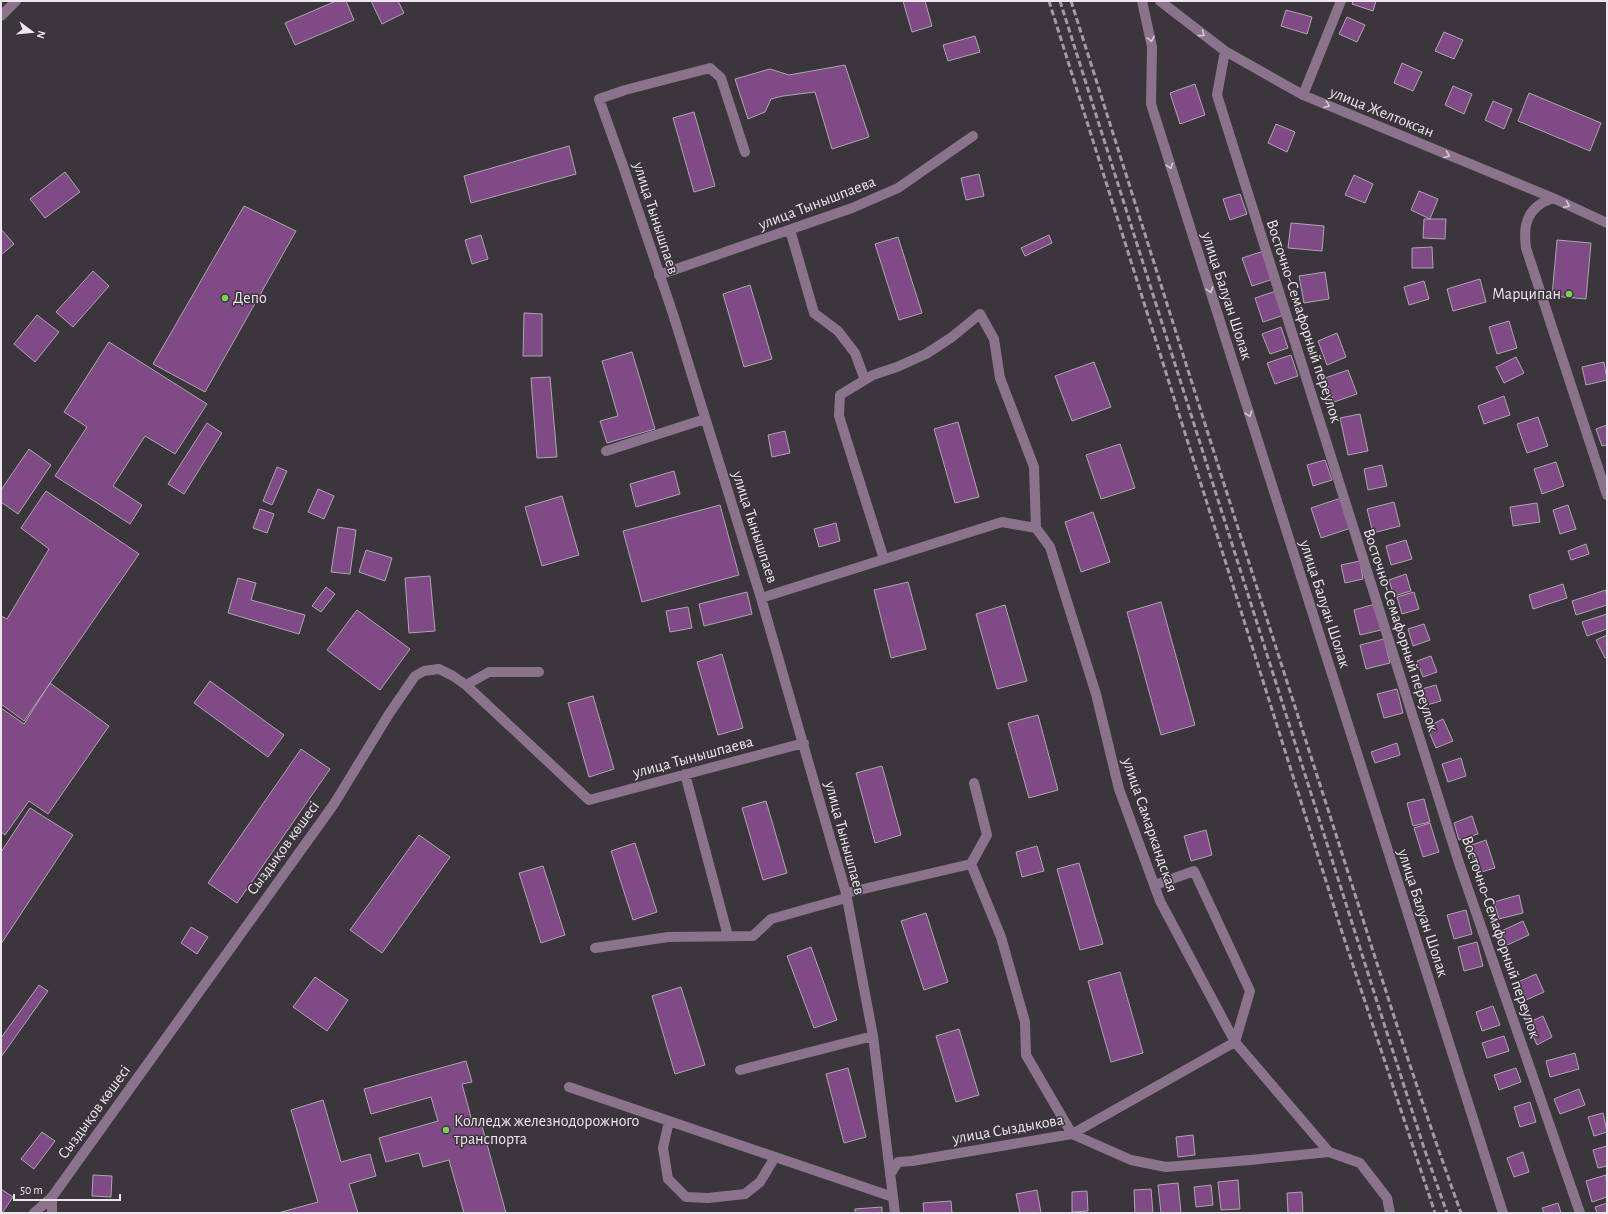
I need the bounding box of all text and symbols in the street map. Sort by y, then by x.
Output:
north arrow [12,12,52,52]
text: N [35,29,47,40]
one-way arrow [1198,29,1205,36]
one-way arrow [1146,36,1154,42]
street label: улица Желтоксан [1326,83,1436,141]
one-way arrow [1322,100,1330,108]
one-way arrow [1443,150,1450,158]
street label: улица Тынышпаев [629,159,682,276]
one-way arrow [1165,162,1174,169]
street label: улица Тынышпаева [755,173,878,234]
one-way arrow [1563,200,1570,208]
street label: Восточно-Семафорный переулок [1263,217,1345,426]
street label: улица Балуан Шолак [1198,229,1255,363]
one-way arrow [1205,286,1213,293]
place label: Марципан [1492,286,1561,302]
marker: Марципан [1564,289,1574,299]
place label: Депо [233,290,267,306]
marker: Депо [220,293,230,303]
one-way arrow [1244,410,1253,417]
street label: улица Тынышпаев [728,468,781,585]
street label: Восточно-Семафорный переулок [1360,526,1442,735]
street label: улица Балуан Шолак [1296,537,1353,671]
street label: улица Тынышпаева [630,733,755,782]
street label: улица Самаркандская [1118,755,1180,894]
street label: улица Тынышпаев [821,779,868,897]
street label: Сыздықов көшесі [244,798,322,898]
street label: Восточно-Семафорный переулок [1458,834,1543,1041]
street label: улица Балуан Шолак [1394,846,1451,980]
street label: Сыздықов көшесі [55,1062,133,1162]
street label: улица Сыздыкова [950,1111,1065,1148]
place label: Колледж железнодорожного транспорта [453,1113,640,1147]
marker: Колледж железнодорожного транспорта [441,1125,451,1135]
scale bar [14,1176,120,1202]
text: 50 m [20,1184,43,1196]

